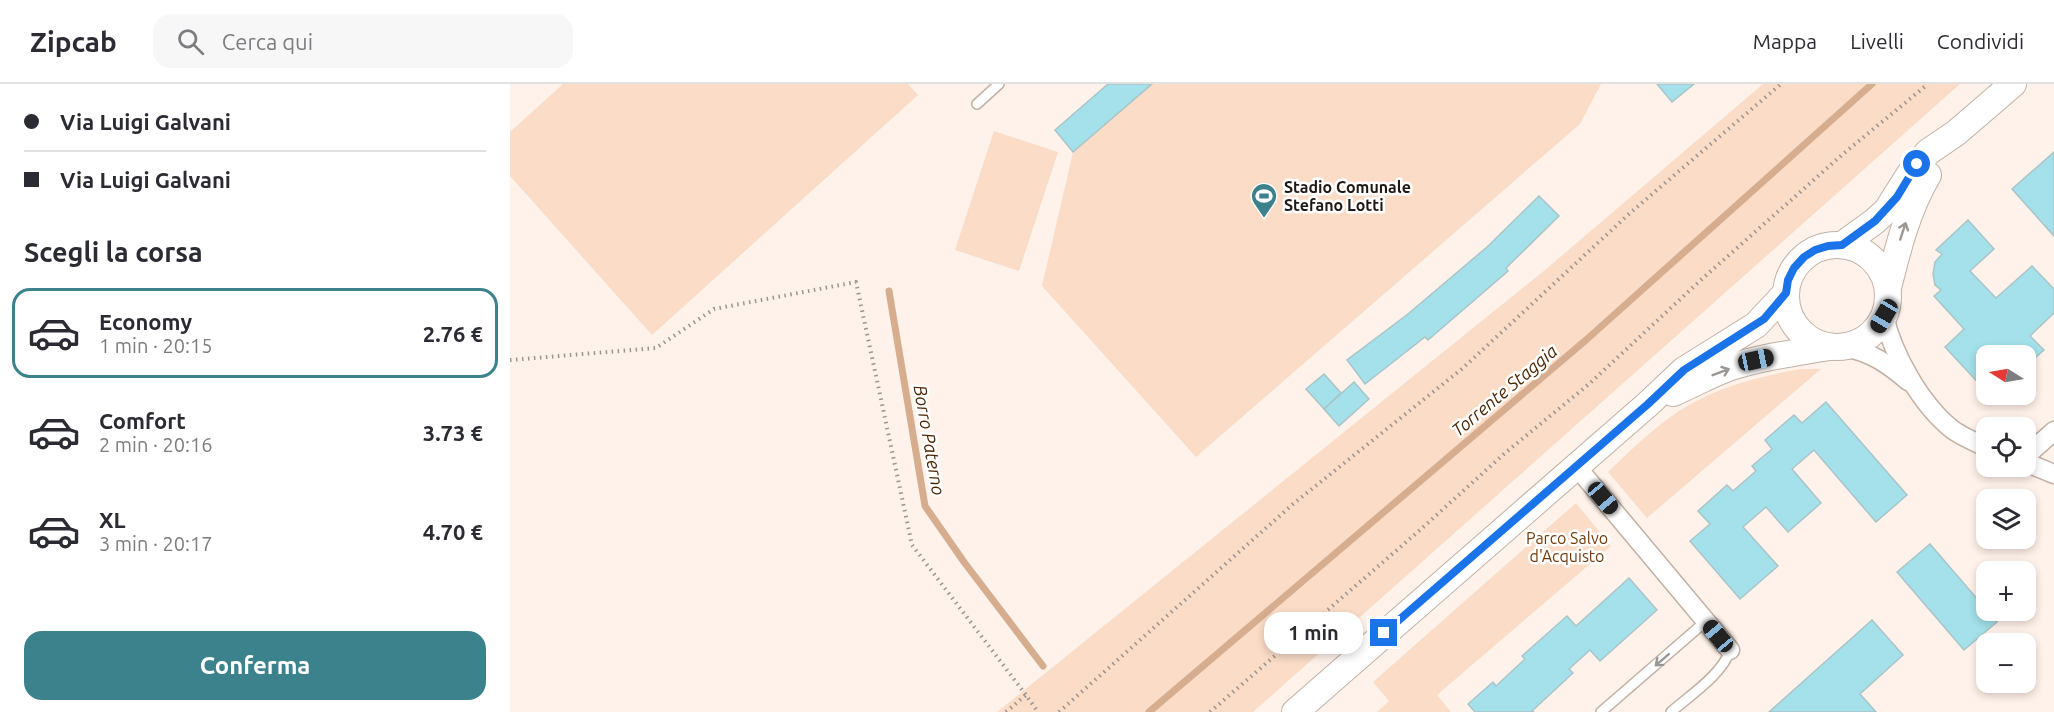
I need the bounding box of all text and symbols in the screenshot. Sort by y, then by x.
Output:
search box [153,14,573,68]
icon: search [174,25,207,58]
text: Zipcab [30,26,117,57]
text: Cerca qui [222,29,313,54]
text: Mappa [1753,29,1817,53]
text: Livelli [1850,29,1904,53]
text: Condividi [1937,29,2024,53]
text: Via Luigi Galvani [60,109,231,134]
route start [1903,150,1930,177]
text: Via Luigi Galvani [60,167,231,192]
place label: Stadio Comunale Stefano Lotti [1284,178,1411,214]
sports icon: Stadio Comunale Stefano Lotti [1249,181,1279,219]
one-way arrow [1898,222,1909,241]
text: Scegli la corsa [24,237,203,267]
car [1867,296,1901,336]
icon: car [27,306,81,360]
text: Economy [99,309,192,334]
text: 2.76 € [423,321,483,346]
text: 1 min · 20:15 [99,334,213,357]
water label: Torrente Staggia [1447,340,1561,440]
north arrow [1976,345,2036,405]
map controls [1976,345,2036,693]
car [1737,347,1775,373]
one-way arrow [1711,365,1729,376]
water label: Borro Paterno [910,383,950,497]
icon: car [27,405,81,459]
text: Comfort [99,408,186,433]
button: locate [1976,417,2036,477]
text: 3.73 € [423,420,483,445]
text: 2 min · 20:16 [99,433,213,456]
car [1585,478,1621,518]
button: layers [1976,489,2036,549]
icon: car [27,504,81,558]
text: XL [99,507,126,532]
text: 4.70 € [423,519,483,544]
park label: Parco Salvo d'Acquisto [1526,529,1608,565]
text: 3 min · 20:17 [99,532,213,555]
button: + [1976,561,2036,621]
callout: 1 min [1264,612,1363,654]
car [1700,616,1736,656]
route end [1370,619,1397,646]
text: 1 min [1288,621,1339,644]
button: Conferma [24,631,486,700]
button: − [1976,633,2036,693]
one-way arrow [1654,653,1669,667]

